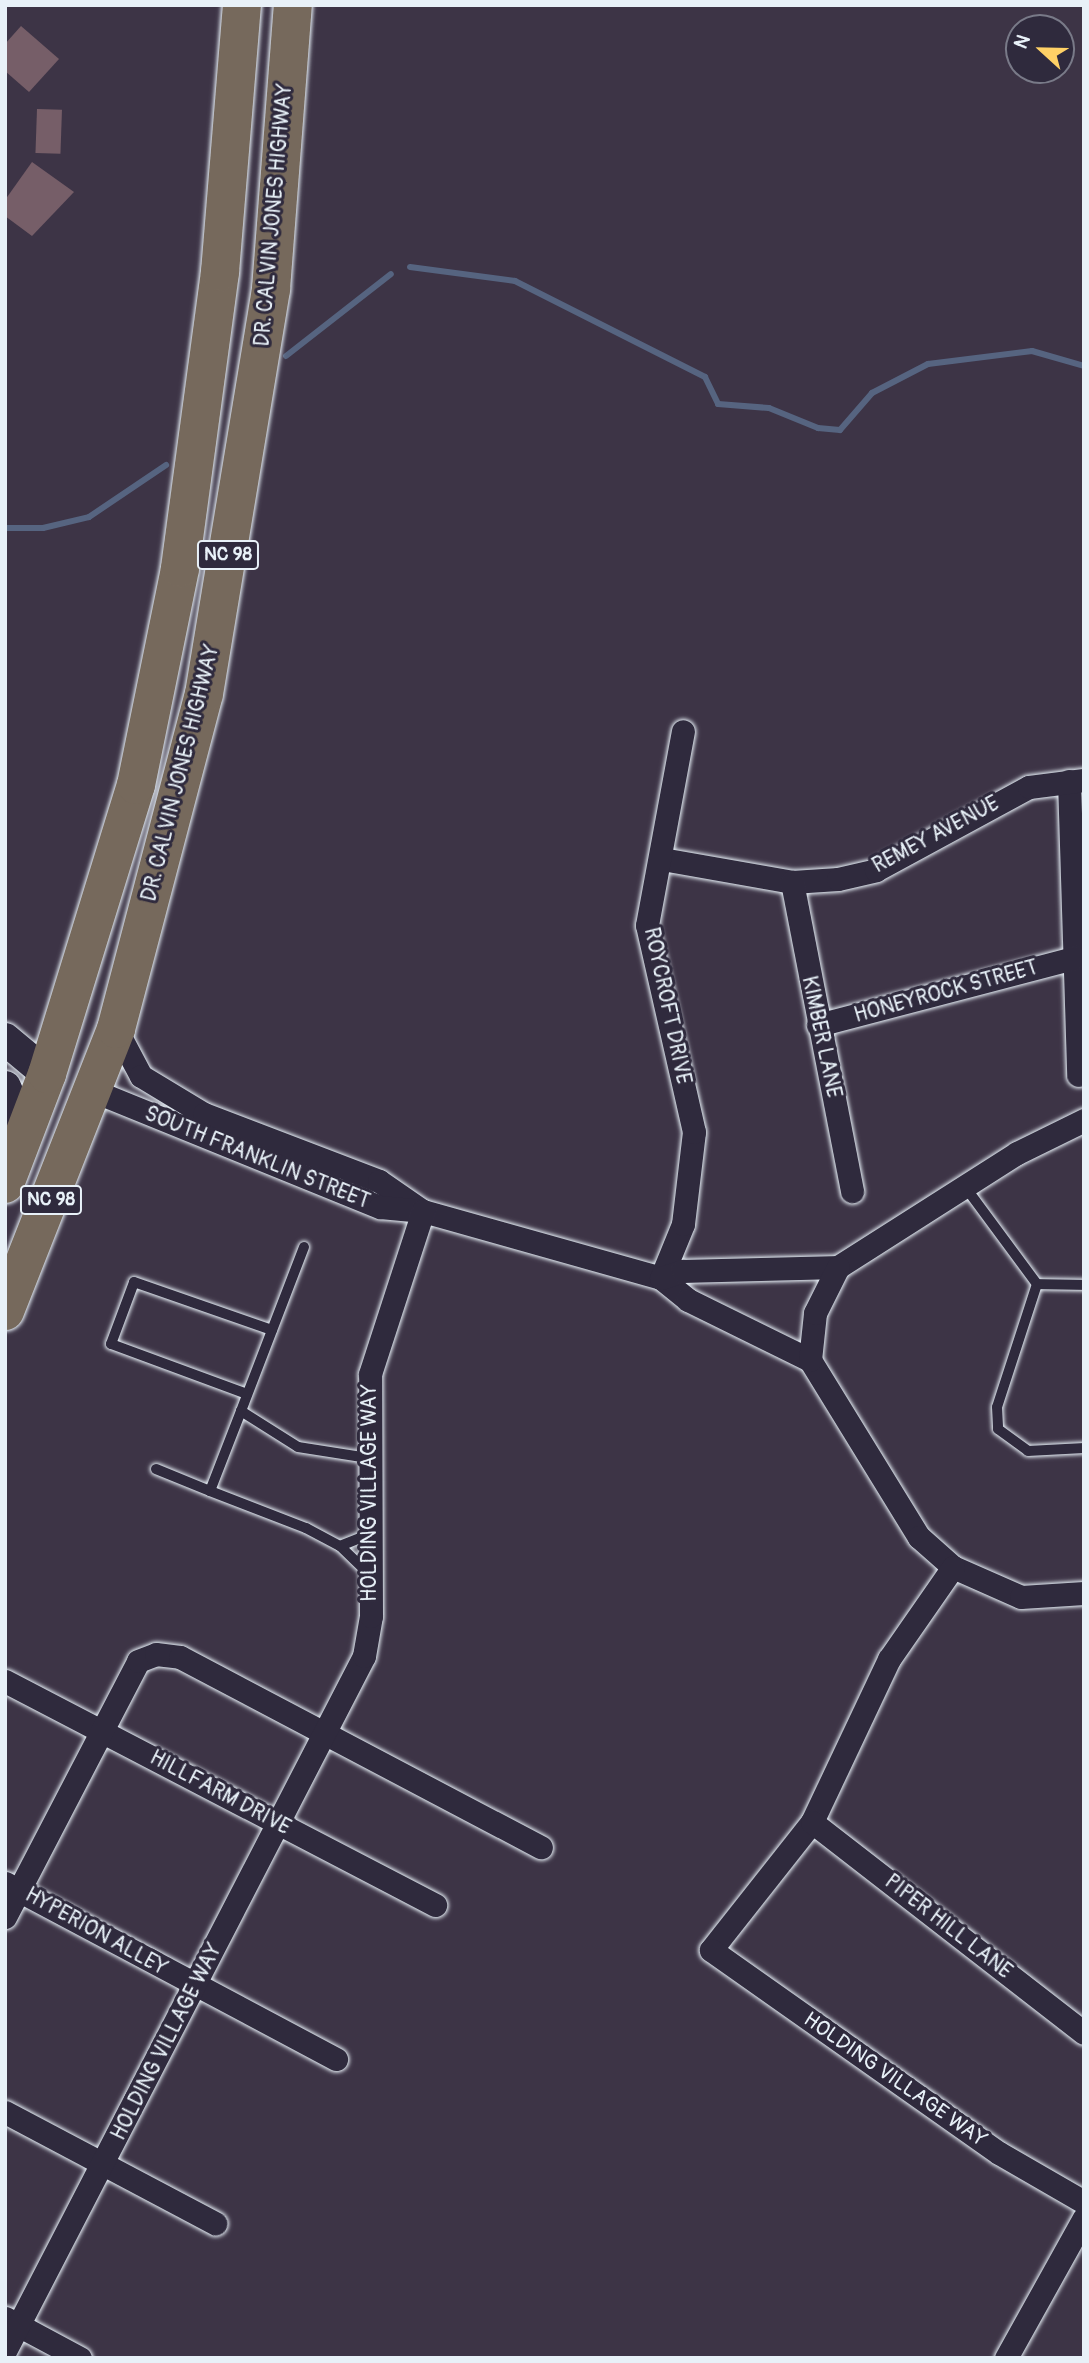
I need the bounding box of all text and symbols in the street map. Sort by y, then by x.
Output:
north arrow [1005,14,1075,84]
text: N [1009,31,1036,52]
street label: DR. CALVIN JONES HIGHWAY [250,82,298,348]
road number: NC 98 [196,540,260,570]
street label: DR. CALVIN JONES HIGHWAY [137,642,225,904]
street label: REMEY AVENUE [868,791,1004,879]
street label: ROYCROFT DRIVE [638,925,696,1087]
street label: HONEYROCK STREET [851,955,1041,1029]
street label: KIMBER LANE [796,974,846,1100]
street label: SOUTH FRANKLIN STREET [141,1101,373,1215]
road number: NC 98 [20,1184,82,1216]
street label: HOLDING VILLAGE WAY [357,1384,383,1602]
street label: HILLFARM DRIVE [145,1745,295,1841]
street label: PIPER HILL LANE [879,1869,1017,1985]
street label: HYPERION ALLEY [21,1883,171,1981]
street label: HOLDING VILLAGE WAY [106,1939,228,2145]
street label: HOLDING VILLAGE WAY [799,2007,991,2153]

